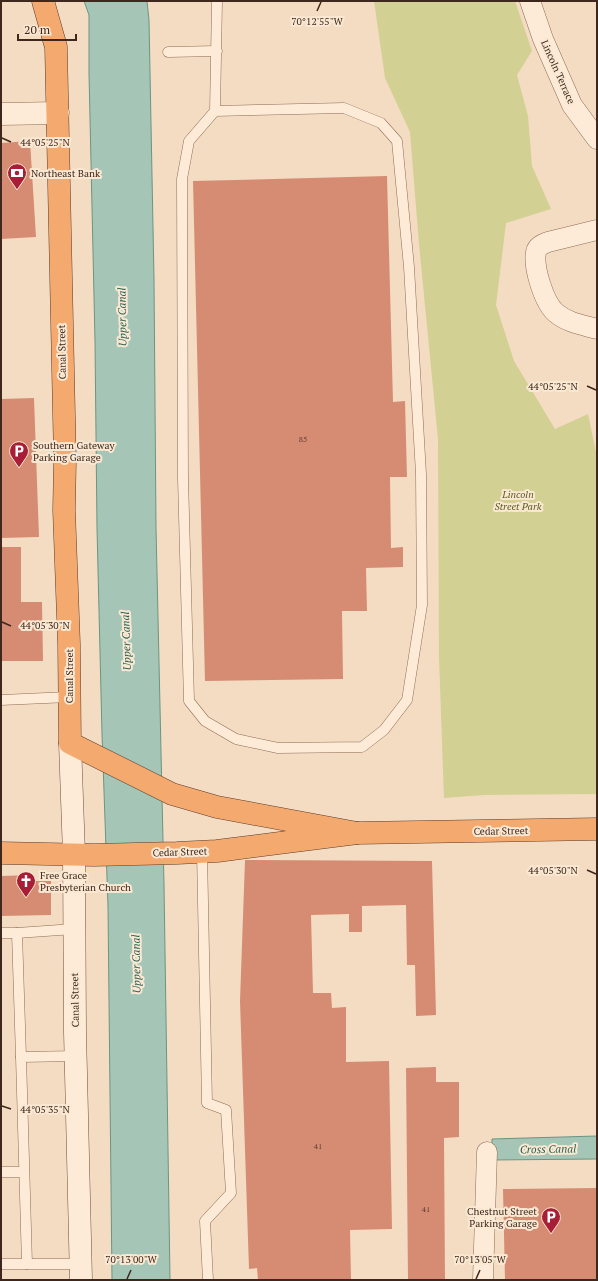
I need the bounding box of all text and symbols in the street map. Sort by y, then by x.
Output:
text: 70°12'55"W [291,15,343,28]
scale bar [18,16,76,42]
text: 20 m [24,22,51,37]
street label: Lincoln Terrace [538,38,578,106]
text: 44°05'25"N [20,136,70,149]
bank icon: Northeast Bank [6,162,28,190]
place label: Northeast Bank [31,167,101,180]
water label: Upper Canal [114,287,130,347]
street label: Canal Street [55,324,69,379]
text: 44°05'25"N [528,380,578,393]
house number: 85 [299,434,307,444]
place label: Southern Gateway Parking Garage [33,439,115,464]
parking icon: Southern Gateway Parking Garage [8,440,30,468]
park label: Lincoln Street Park [494,488,542,513]
water label: Upper Canal [118,611,134,671]
text: 44°05'30"N [20,619,70,632]
street label: Canal Street [63,648,76,703]
street label: Cedar Street [474,824,529,838]
street label: Cedar Street [152,845,208,859]
text: 44°05'30"N [528,864,578,877]
place label: Free Grace Presbyterian Church [40,869,131,894]
church icon: Free Grace Presbyterian Church [15,870,37,898]
water label: Upper Canal [128,934,144,994]
street label: Canal Street [68,972,82,1027]
text: 44°05'35"N [20,1103,70,1116]
house number: 41 [314,1141,322,1151]
water label: Cross Canal [520,1142,576,1156]
house number: 41 [422,1204,430,1214]
place label: Chestnut Street Parking Garage [467,1205,537,1230]
parking icon: Chestnut Street Parking Garage [540,1206,562,1234]
text: 70°13'00"W [105,1253,157,1266]
text: 70°13'05"W [454,1253,506,1266]

